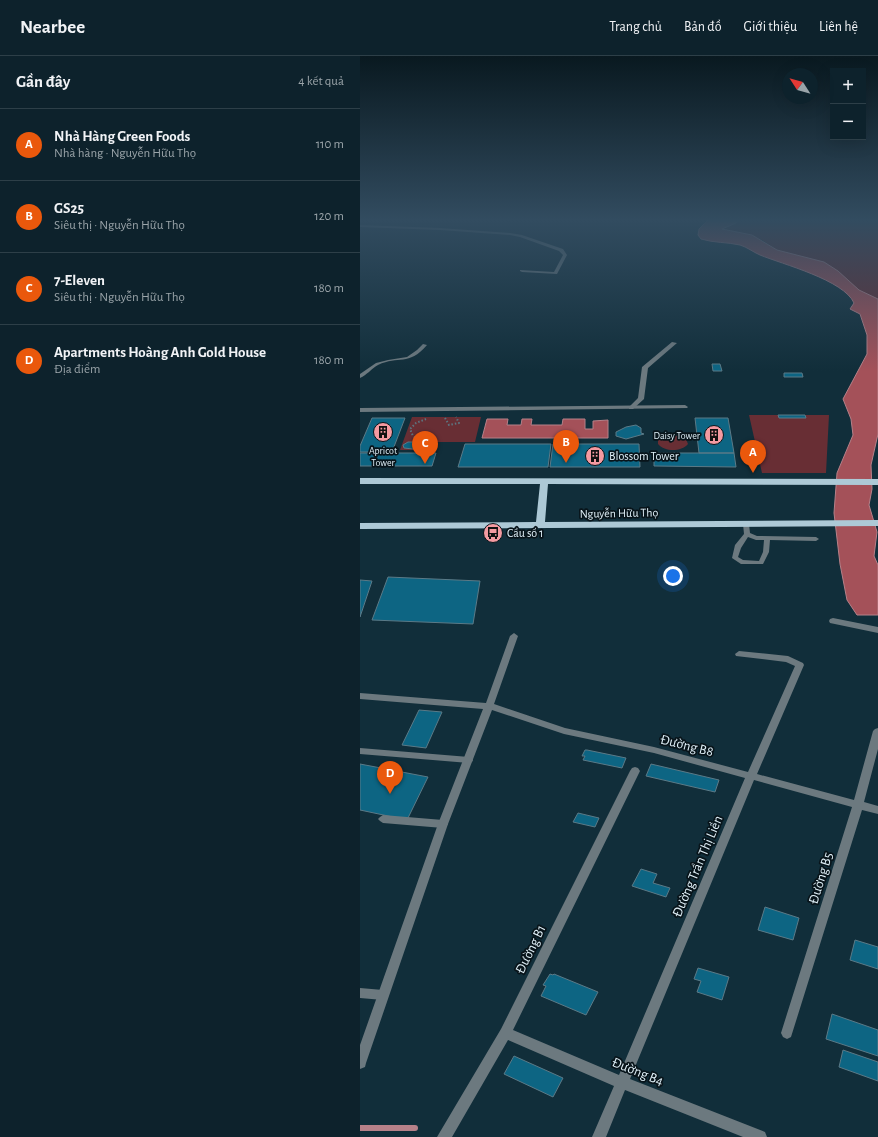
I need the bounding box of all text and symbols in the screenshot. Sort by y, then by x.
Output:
text: Nearbee [20,18,85,37]
text: Trang chủ [609,20,662,34]
text: Bản đồ [684,20,722,34]
text: Giới thiệu [744,20,797,34]
text: Liên hệ [819,20,858,34]
north arrow [782,68,818,104]
map controls [830,68,866,140]
button: + [830,68,866,104]
text: Gần đây [16,73,70,90]
text: 4 kết quả [298,75,344,88]
button: − [830,104,866,140]
text: Nhà Hàng Green Foods [54,129,190,144]
text: A [25,138,33,151]
text: 110 m [316,138,344,151]
text: Nhà hàng · Nguyễn Hữu Thọ [54,147,196,160]
text: GS25 [54,201,84,216]
text: B [25,210,33,223]
text: 120 m [314,210,344,223]
text: Siêu thị · Nguyễn Hữu Thọ [54,219,185,232]
text: 7-Eleven [54,273,105,288]
text: C [26,282,32,295]
text: 180 m [314,282,344,295]
text: Siêu thị · Nguyễn Hữu Thọ [54,291,185,304]
text: Apartments Hoàng Anh Gold House [54,345,266,360]
text: D [25,354,33,367]
text: 180 m [314,354,344,367]
text: Địa điểm [54,363,100,376]
building icon: Apricot Tower [372,421,394,443]
building icon: Daisy Tower [703,424,725,446]
pin: B [553,430,579,463]
pin: C [412,431,438,464]
place label: Daisy Tower [653,431,701,441]
pin: A [740,440,766,473]
building icon: Blossom Tower [584,445,606,467]
place label: Apricot Tower [369,446,398,468]
place label: Blossom Tower [609,450,679,462]
street label: Nguyễn Hữu Thọ [579,505,659,521]
bus stop icon: Cầu số 1 [482,522,504,544]
place label: Cầu số 1 [507,527,543,539]
your location [663,566,683,586]
street label: Đường B8 [659,733,715,759]
pin: D [377,761,403,794]
street label: Đường Trần Thị Liền [669,813,726,919]
street label: Đường B5 [806,851,836,906]
street label: Đường B1 [513,923,549,976]
street label: Đường B4 [610,1055,666,1089]

